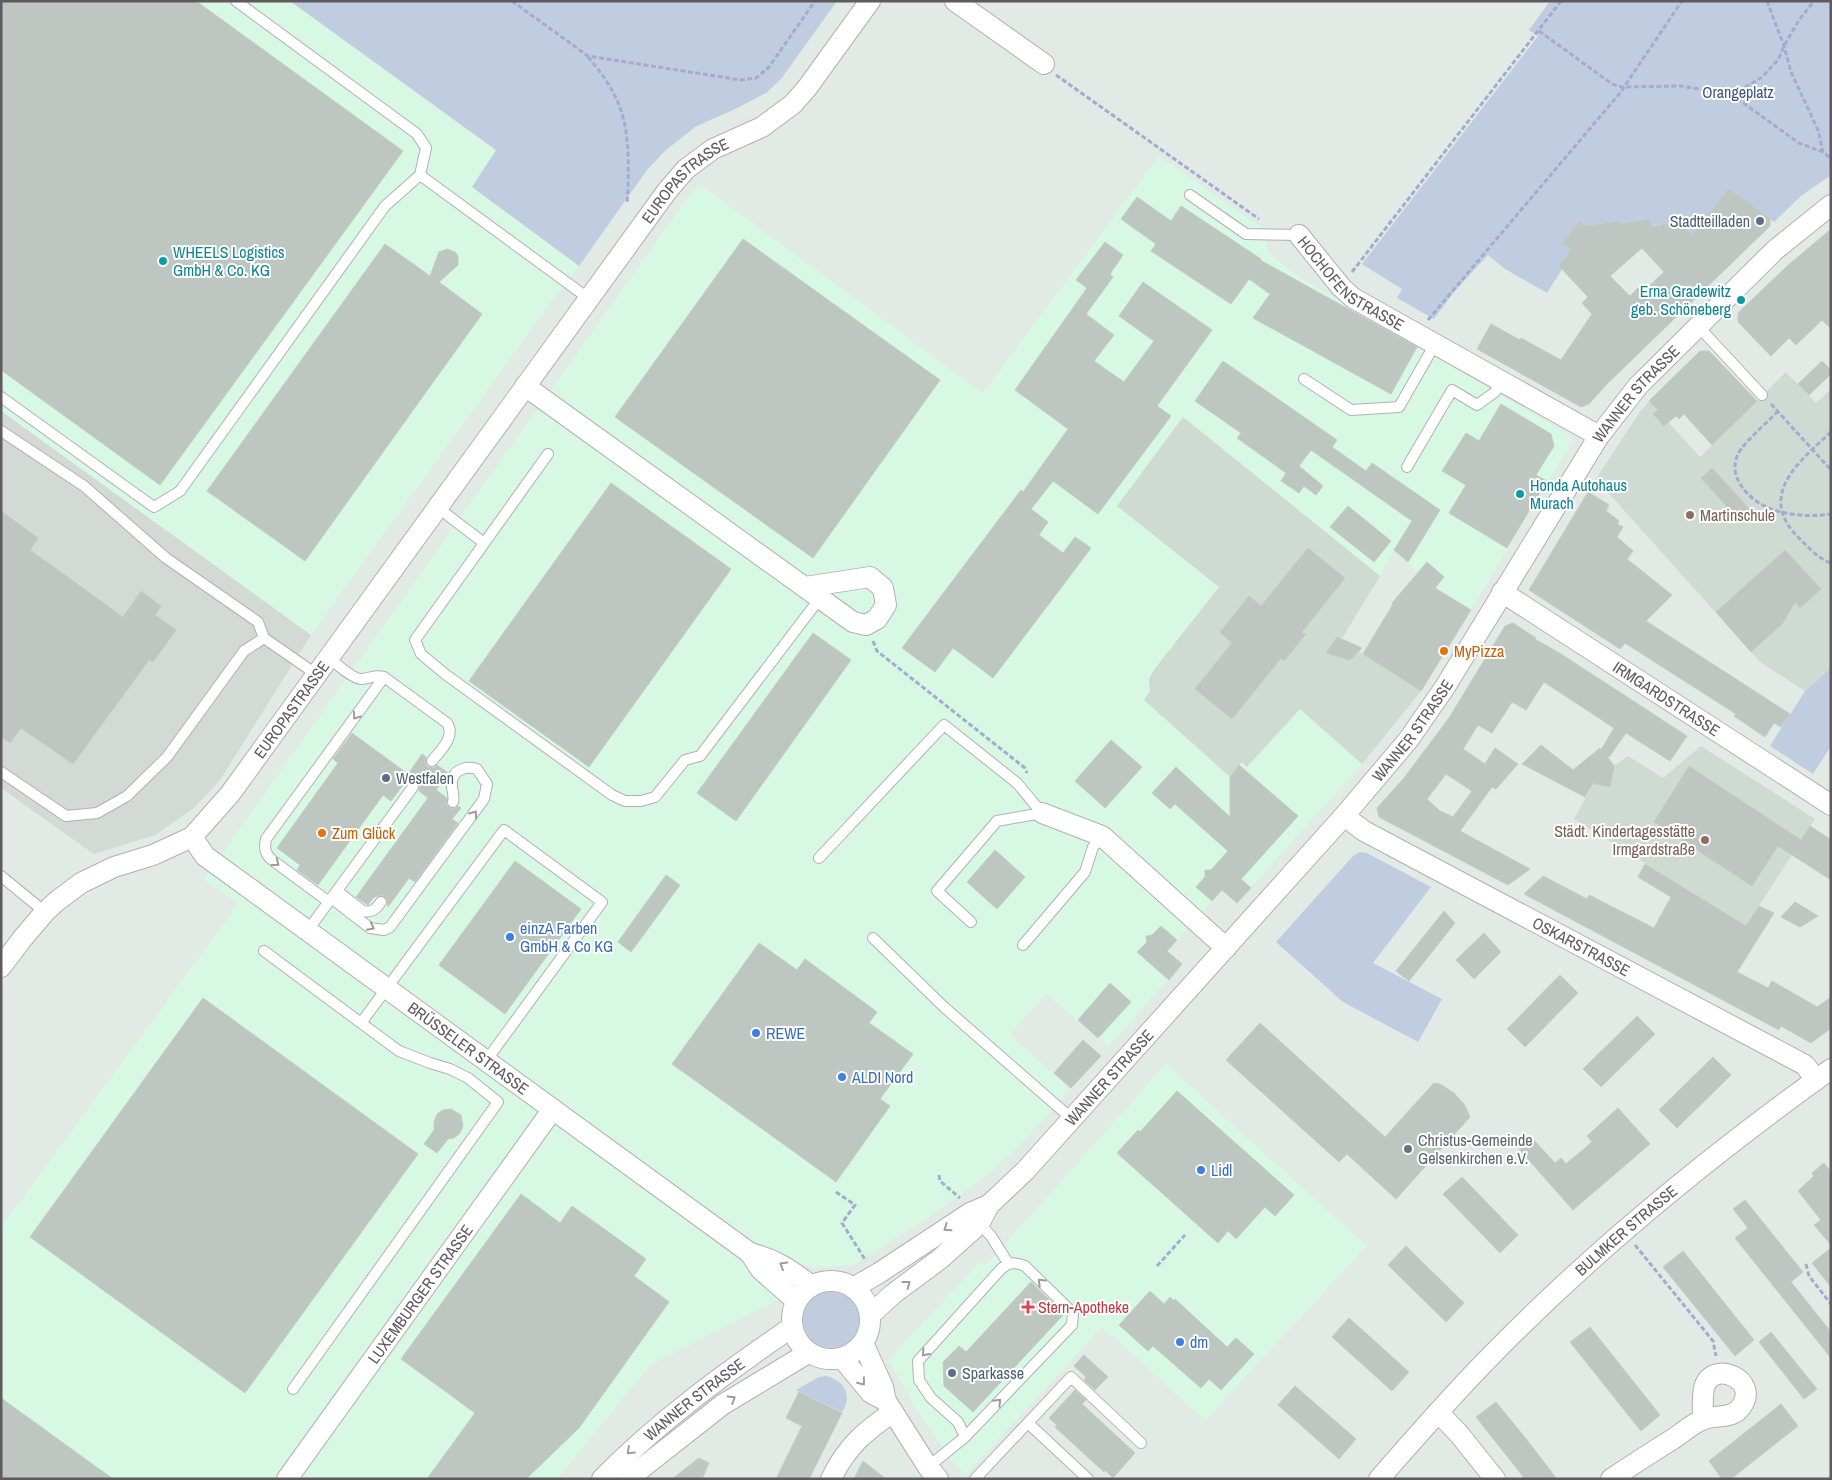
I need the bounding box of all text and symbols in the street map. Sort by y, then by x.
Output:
park label: Orangeplatz [1702,81,1774,103]
street label: EUROPASTRASSE [636,132,732,228]
place label: Stadtteilladen [1670,210,1750,232]
marker: Stadtteilladen [1754,215,1766,227]
street label: HOCHOFENSTRASSE [1293,231,1408,336]
place label: WHEELS Logistics GmbH & Co. KG [173,241,285,281]
marker: WHEELS Logistics GmbH & Co. KG [157,255,169,267]
place label: Erna Gradewitz geb. Schöneberg [1631,280,1732,320]
marker: Erna Gradewitz geb. Schöneberg [1735,294,1747,306]
street label: WANNER STRASSE [1587,340,1684,447]
place label: Honda Autohaus Murach [1530,474,1627,514]
marker: Honda Autohaus Murach [1514,488,1526,500]
place label: Martinschule [1700,504,1775,526]
marker: Martinschule [1684,509,1696,521]
place label: MyPizza [1454,640,1505,662]
marker: MyPizza [1438,645,1450,657]
street label: EUROPASTRASSE [248,656,334,763]
street label: IRMGARDSTRASSE [1609,656,1724,741]
street label: WANNER STRASSE [1367,675,1458,786]
one-way arrow [353,710,361,719]
place label: Westfalen [396,767,454,789]
marker: Westfalen [380,772,392,784]
one-way arrow [468,810,477,819]
place label: Städt. Kindertagesstätte Irmgardstraße [1554,820,1695,860]
place label: Zum Glück [332,822,396,844]
marker: Zum Glück [316,827,328,839]
marker: Städt. Kindertagesstätte Irmgardstraße [1699,834,1711,846]
one-way arrow [270,857,279,865]
street label: OSKARSTRASSE [1529,911,1634,981]
place label: einzA Farben GmbH & Co KG [520,917,613,957]
one-way arrow [365,920,374,930]
marker: einzA Farben GmbH & Co KG [504,931,516,943]
street label: BRÜSSELER STRASSE [404,996,533,1099]
place label: REWE [766,1022,805,1044]
street label: WANNER STRASSE [1060,1024,1158,1130]
marker: REWE [750,1027,762,1039]
place label: ALDI Nord [851,1066,913,1088]
marker: ALDI Nord [836,1071,848,1083]
place label: Christus-Gemeinde Gelsenkirchen e.V. [1418,1129,1532,1169]
marker: Christus-Gemeinde Gelsenkirchen e.V. [1402,1143,1414,1155]
place label: Lidl [1211,1159,1232,1181]
marker: Lidl [1195,1164,1207,1176]
street label: BULMKER STRASSE [1570,1180,1682,1280]
street label: LUXEMBURGER STRASSE [363,1220,478,1368]
one-way arrow [943,1222,953,1231]
one-way arrow [779,1261,788,1271]
one-way arrow [1038,1279,1047,1288]
one-way arrow [901,1281,911,1290]
place label: Stern-Apotheke [1038,1296,1129,1318]
marker: Stern-Apotheke [1022,1301,1034,1313]
place label: dm [1190,1331,1208,1353]
marker: dm [1174,1336,1186,1348]
one-way arrow [922,1347,931,1356]
street label: WANNER STRASSE [639,1353,749,1446]
place label: Sparkasse [962,1362,1024,1384]
marker: Sparkasse [946,1367,958,1379]
one-way arrow [857,1376,865,1385]
one-way arrow [727,1396,736,1405]
one-way arrow [992,1399,1001,1408]
one-way arrow [627,1445,636,1454]

